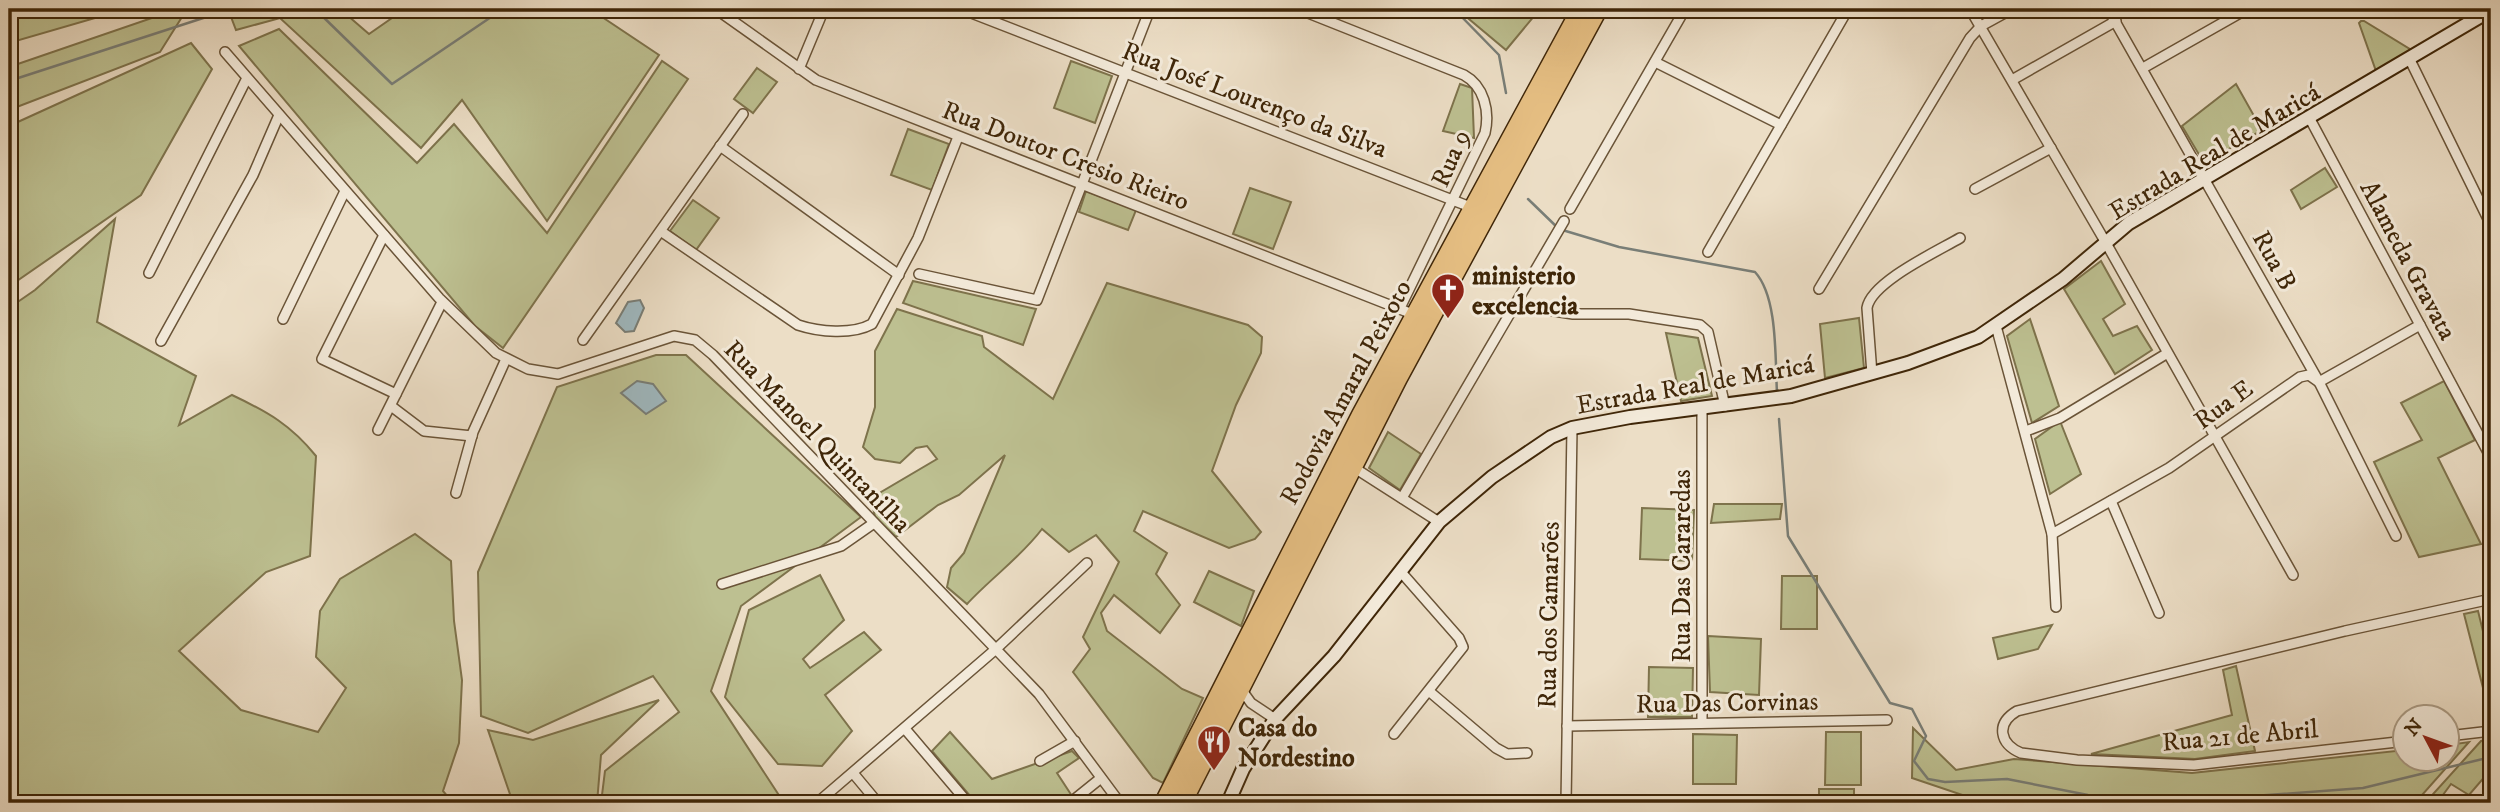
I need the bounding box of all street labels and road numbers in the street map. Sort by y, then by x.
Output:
street label: Rua José Lourenço da Silva [1117,35,1392,166]
street label: Estrada Real de Maricá [2103,76,2326,228]
street label: Rua Doutor Cresio Rieiro [937,94,1194,219]
street label: Rua 9 [1424,125,1479,192]
street label: Alameda Gravata [2352,175,2464,346]
street label: Rua B [2244,225,2303,296]
street label: Rodovia Amaral Peixoto [1273,275,1420,511]
street label: Rua Manoel Quintanilha [716,334,918,540]
street label: Estrada Real de Maricá [1574,348,1817,423]
street label: Rua E [2188,373,2260,438]
street label: Rua Das Cararedas [1666,469,1699,663]
street label: Rua dos Camarões [1531,521,1568,709]
street label: Rua Das Corvinas [1636,685,1819,722]
street label: Rua 21 de Abril [2161,713,2320,760]

